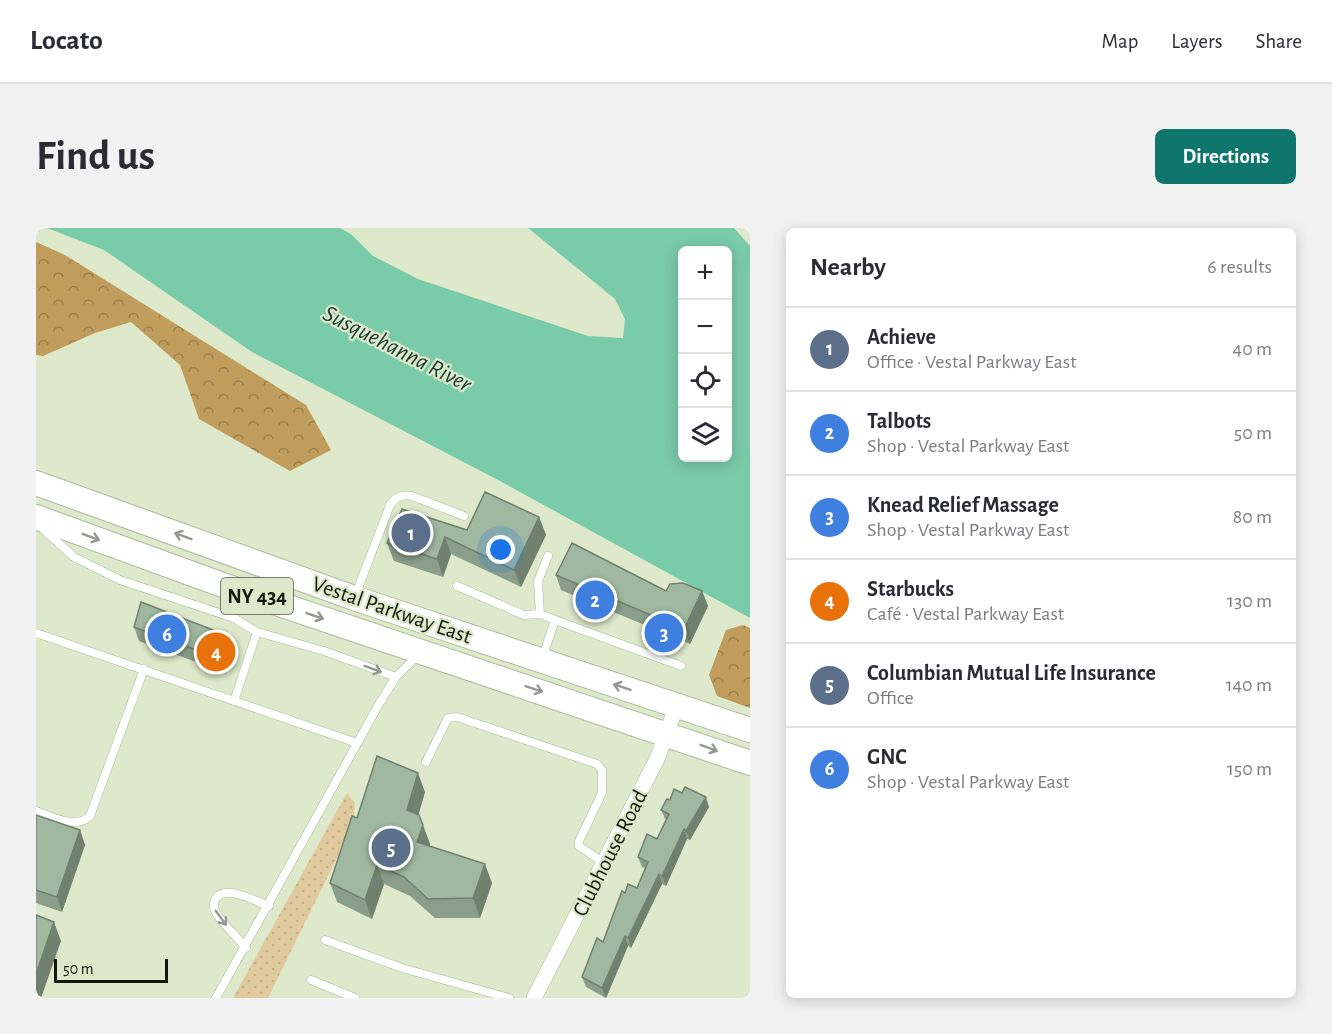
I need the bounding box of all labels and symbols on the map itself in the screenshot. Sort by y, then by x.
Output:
water label: Susquehanna River [319,301,476,397]
pin: 1 [392,510,430,556]
one-way arrow [174,529,193,540]
one-way arrow [81,532,100,543]
your location [486,535,515,564]
street label: Vestal Parkway East [310,572,474,648]
road number: NY 434 [221,578,293,614]
pin: 2 [576,578,614,622]
pin: 3 [644,610,684,656]
one-way arrow [305,611,324,622]
pin: 6 [148,612,186,656]
pin: 4 [196,630,236,674]
one-way arrow [363,664,382,675]
one-way arrow [613,681,632,692]
one-way arrow [524,684,543,695]
one-way arrow [699,743,718,754]
street label: Clubhouse Road [569,786,651,920]
pin: 5 [372,826,410,870]
one-way arrow [215,909,227,925]
scale bar [54,956,168,984]

